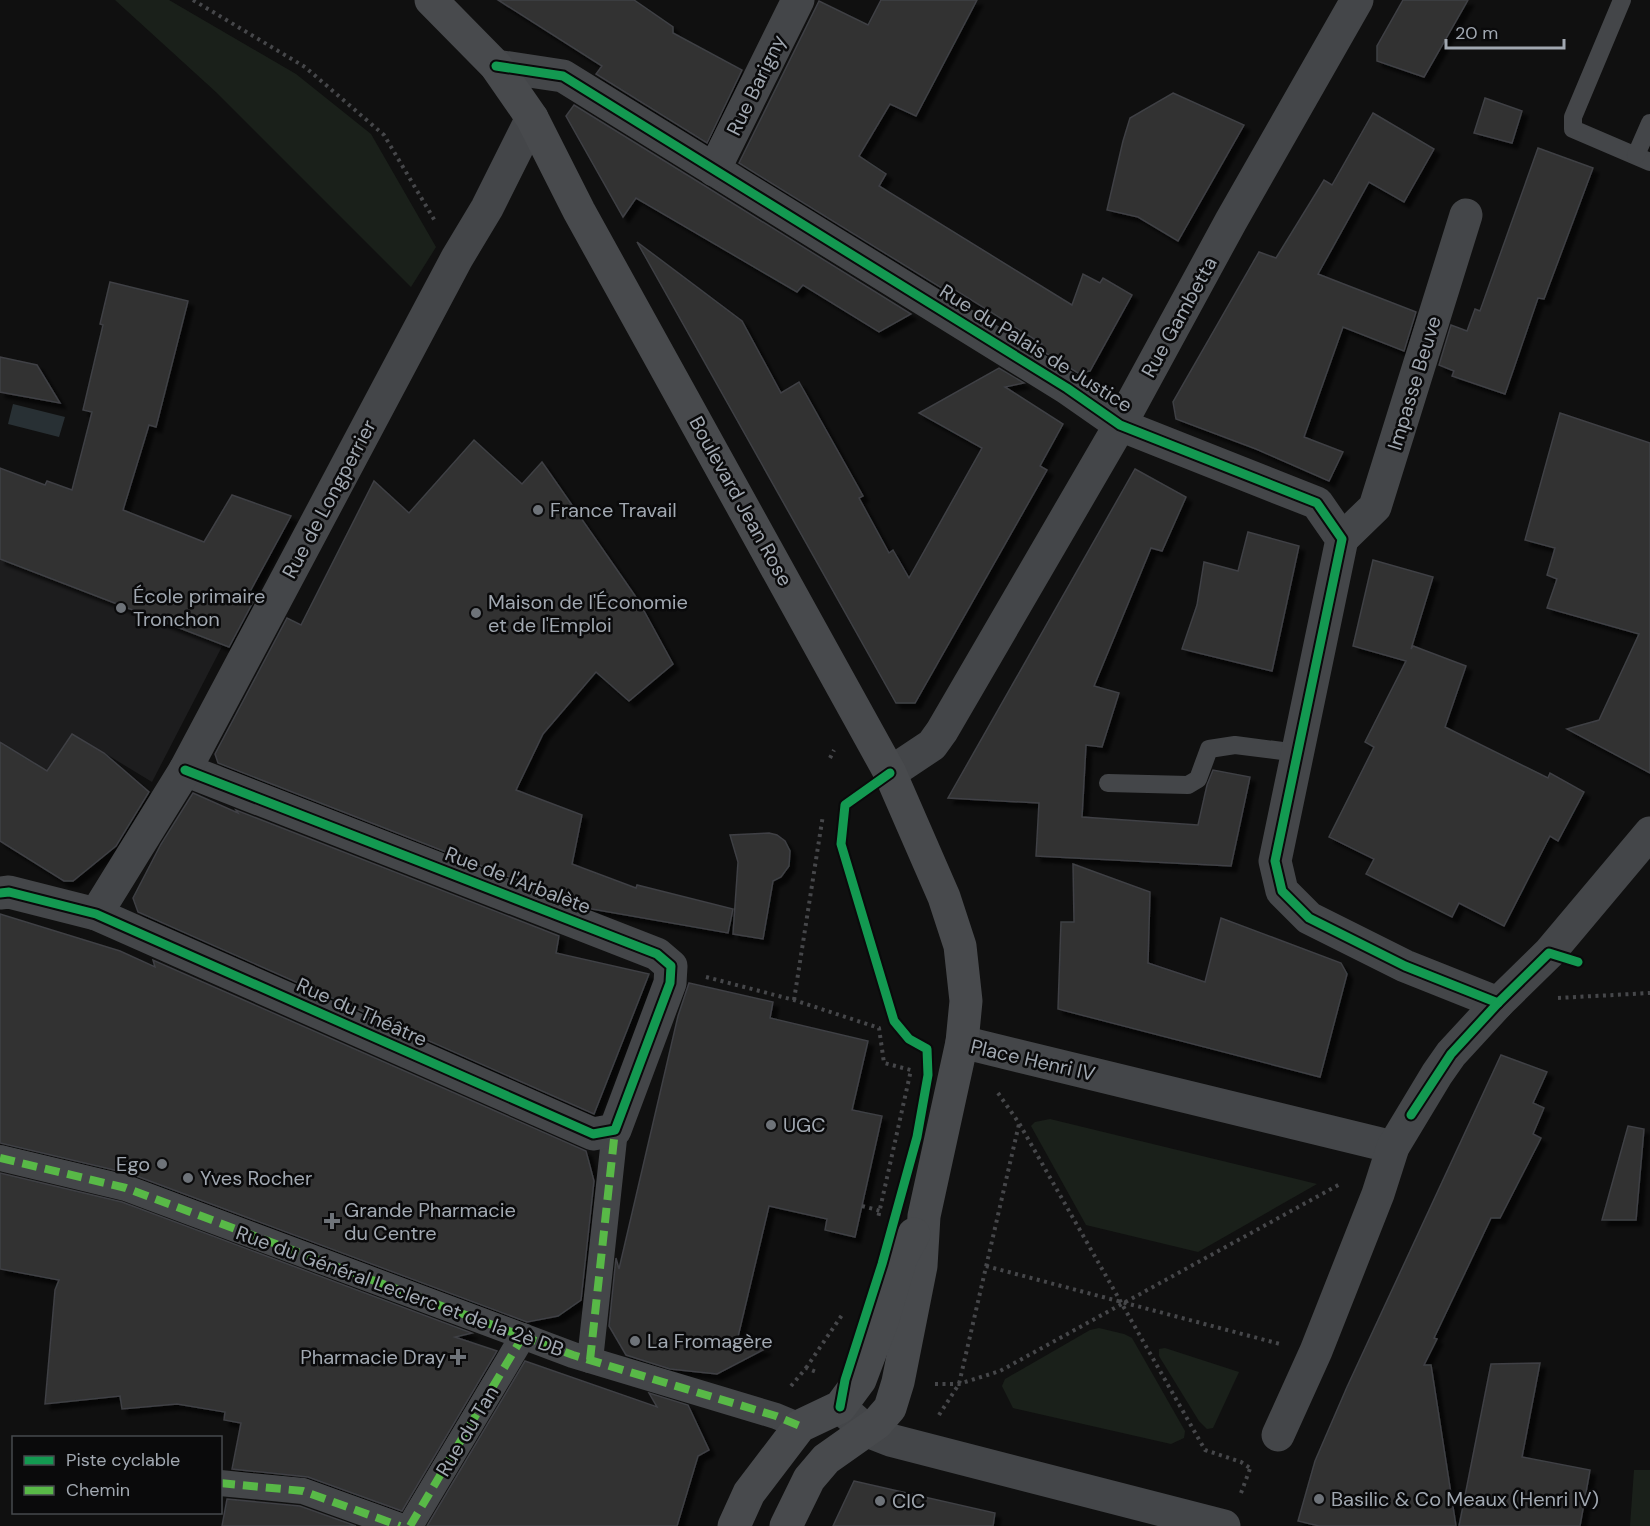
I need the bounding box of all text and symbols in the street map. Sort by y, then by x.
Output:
scale bar [1446,12,1564,50]
text: 20 m [1455,21,1498,45]
street label: Rue Barigny [721,30,791,140]
street label: Rue Gambetta [1135,252,1223,382]
street label: Rue du Palais de Justice [935,278,1137,418]
street label: Impasse Beuve [1381,313,1447,453]
street label: Boulevard Jean Rose [684,412,798,590]
street label: Rue de Longperrier [276,415,382,583]
place label: France Travail [550,497,677,523]
marker: France Travail [531,503,545,517]
place label: École primaire Tronchon [133,583,265,632]
place label: Maison de l'Économie et de l'Emploi [488,589,688,638]
marker: École primaire Tronchon [114,601,128,615]
marker: Maison de l'Économie et de l'Emploi [469,606,483,620]
street label: Rue de l'Arbalète [441,840,595,920]
street label: Rue du Théâtre [293,972,431,1052]
street label: Place Henri IV [968,1033,1098,1087]
place label: UGC [783,1112,826,1138]
marker: UGC [764,1118,778,1132]
place label: Ego [116,1151,150,1177]
marker: Ego [155,1157,169,1171]
place label: Yves Rocher [200,1165,312,1191]
marker: Yves Rocher [181,1171,195,1185]
place label: Grande Pharmacie du Centre [344,1197,516,1246]
marker: Grande Pharmacie du Centre [325,1214,339,1228]
street label: Rue du Général Leclerc et de la 2è DB [233,1219,567,1363]
place label: La Fromagère [647,1328,773,1354]
marker: La Fromagère [628,1334,642,1348]
place label: Pharmacie Dray [300,1344,446,1370]
marker: Pharmacie Dray [451,1350,465,1364]
street label: Rue du Tan [430,1381,504,1481]
legend [12,1436,222,1514]
text: Piste cyclable [66,1448,180,1472]
text: Chemin [66,1478,130,1502]
place label: Basilic & Co Meaux (Henri IV) [1331,1486,1599,1512]
place label: CIC [892,1488,925,1514]
marker: Basilic & Co Meaux (Henri IV) [1312,1492,1326,1506]
marker: CIC [873,1494,887,1508]

